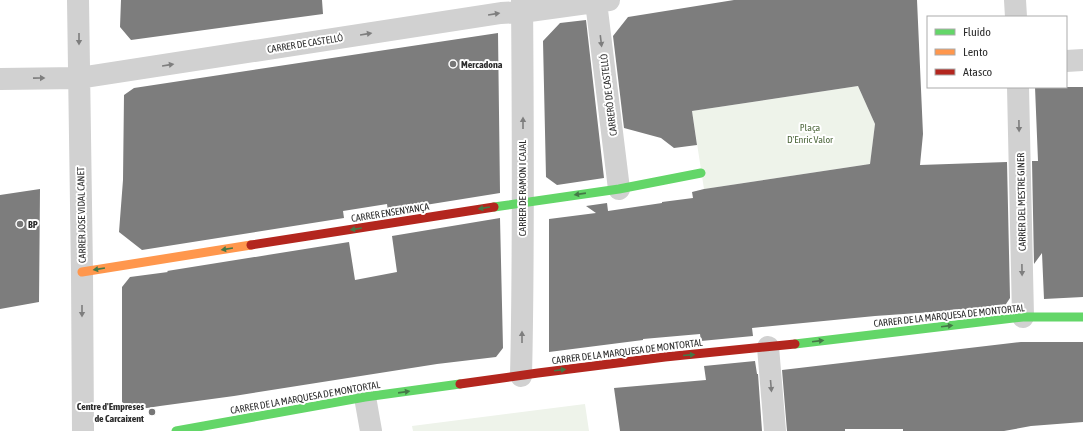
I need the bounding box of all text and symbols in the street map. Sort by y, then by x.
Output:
one-way arrow [488,11,500,17]
legend [927,16,1067,88]
text: Fluido [963,25,991,39]
one-way arrow [360,31,372,37]
street label: CARRER DE CASTELLÓ [266,32,344,55]
one-way arrow [76,33,82,46]
one-way arrow [598,35,604,47]
text: Lento [963,45,988,59]
street label: CARRERÓ DE CASTELLÓ [598,53,619,137]
marker: Mercadona [448,59,458,69]
place label: Mercadona [461,59,503,70]
one-way arrow [162,62,174,68]
text: Atasco [963,65,993,79]
one-way arrow [33,75,46,81]
one-way arrow [520,116,526,129]
one-way arrow [1016,120,1022,133]
park label: Plaça D'Enric Valor [787,122,834,145]
street label: CARRER DE RAMON I CAJAL [517,140,528,236]
street label: CARRER DEL MESTRE GINER [1015,153,1028,251]
street label: CARRER JOSE VIDAL CANET [75,166,88,263]
one-way arrow [574,191,586,197]
street label: CARRER ENSENYANÇA [350,201,430,224]
one-way arrow [478,205,490,211]
marker: BP [15,219,25,229]
place label: BP [28,219,38,230]
one-way arrow [350,226,362,232]
one-way arrow [221,246,233,252]
one-way arrow [1019,264,1025,277]
one-way arrow [93,266,105,272]
street label: CARRER DE LA MARQUESA DE MONTORTAL [873,302,1025,329]
one-way arrow [79,305,85,318]
one-way arrow [941,323,953,329]
one-way arrow [519,330,525,343]
street label: CARRER DE LA MARQUESA DE MONTORTAL [551,337,703,366]
one-way arrow [812,338,824,344]
one-way arrow [683,351,695,358]
one-way arrow [554,367,566,373]
street label: CARRER DE LA MARQUESA DE MONTORTAL [229,379,381,416]
one-way arrow [768,380,775,392]
one-way arrow [398,389,410,395]
place label: Centre d'Empreses de Carcaixent [77,401,144,424]
marker: Centre d'Empreses de Carcaixent [147,407,157,417]

